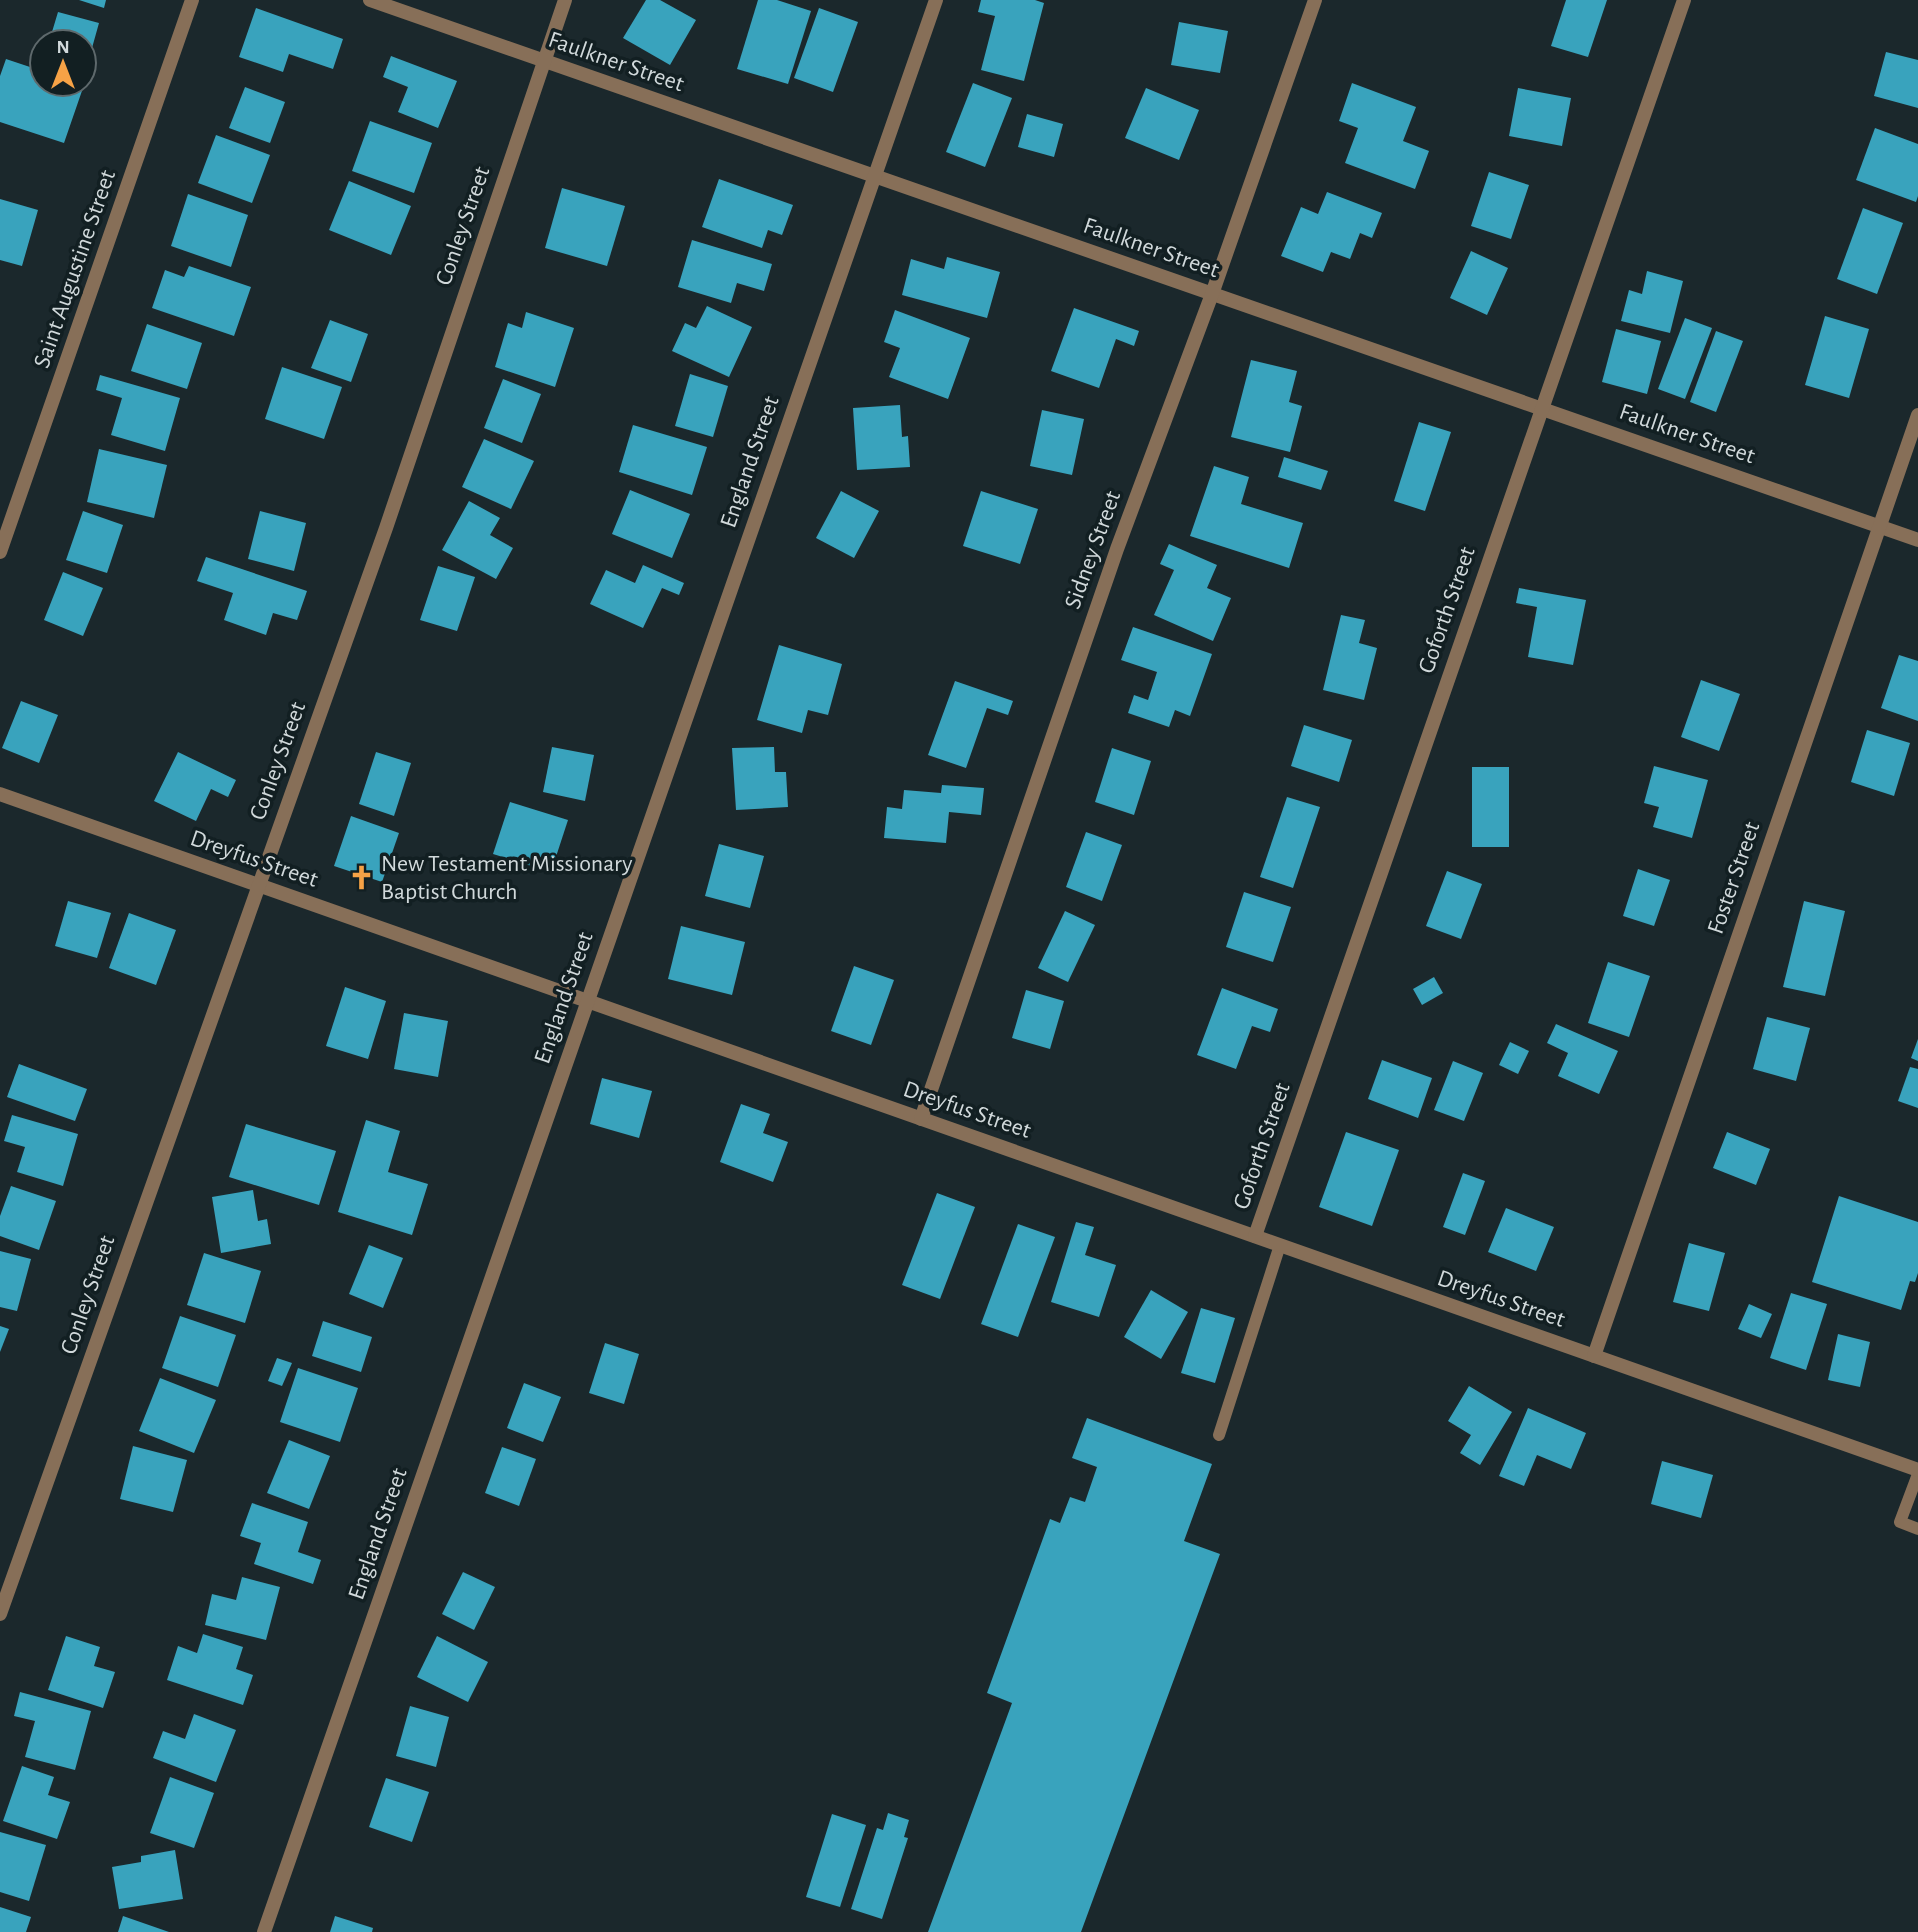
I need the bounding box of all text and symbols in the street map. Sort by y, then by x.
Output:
north arrow [28,28,98,98]
street label: Faulkner Street [545,28,687,97]
text: N [56,38,70,57]
street label: Conley Street [432,163,495,288]
street label: Saint Augustine Street [30,167,120,371]
street label: Faulkner Street [1080,214,1222,283]
street label: England Street [716,393,784,531]
street label: Faulkner Street [1616,400,1758,469]
street label: Sidney Street [1061,487,1126,612]
street label: Goforth Street [1414,543,1480,676]
street label: Conley Street [246,698,311,823]
street label: Foster Street [1704,819,1764,937]
street label: Dreyfus Street [187,826,321,892]
place label: New Testament Missionary Baptist Church [381,852,632,904]
church icon: New Testament Missionary Baptist Church [347,864,375,892]
street label: England Street [530,929,598,1067]
street label: Dreyfus Street [900,1077,1034,1143]
street label: Goforth Street [1229,1079,1295,1212]
street label: Conley Street [57,1232,120,1357]
street label: Dreyfus Street [1434,1266,1568,1332]
street label: England Street [344,1465,412,1603]

